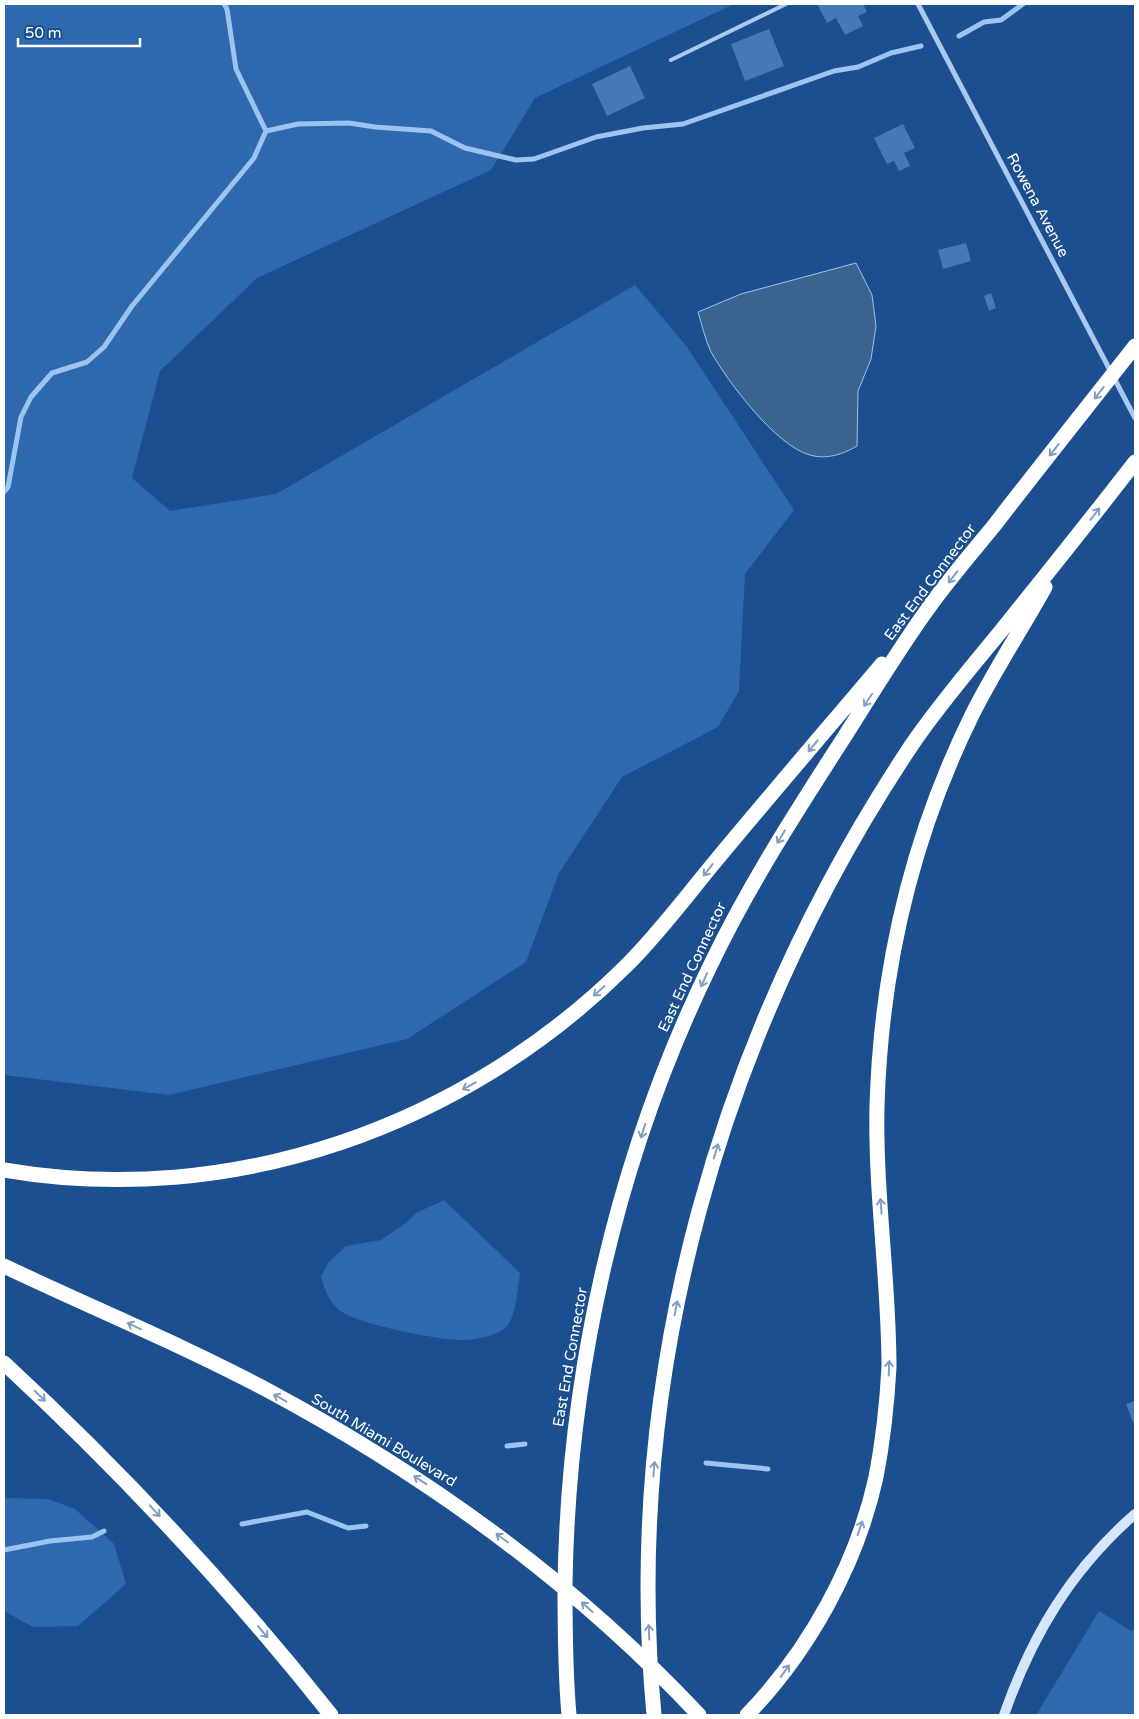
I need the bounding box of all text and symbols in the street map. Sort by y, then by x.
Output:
scale bar [18,15,140,47]
text: 50 m [25,24,62,42]
street label: Rowena Avenue [1003,150,1073,260]
one-way arrow [1093,386,1104,399]
one-way arrow [1048,443,1059,456]
one-way arrow [1089,507,1100,520]
street label: East End Connector [880,520,980,644]
one-way arrow [947,570,958,583]
one-way arrow [863,693,874,707]
one-way arrow [807,739,818,752]
one-way arrow [775,829,785,843]
one-way arrow [703,863,714,876]
street label: East End Connector [654,899,730,1035]
one-way arrow [698,972,708,987]
one-way arrow [593,985,606,996]
one-way arrow [462,1082,476,1092]
one-way arrow [638,1122,648,1138]
one-way arrow [712,1144,721,1159]
one-way arrow [876,1198,885,1214]
street label: East End Connector [549,1286,591,1428]
one-way arrow [672,1301,682,1317]
one-way arrow [127,1321,142,1330]
one-way arrow [884,1360,893,1376]
street label: South Miami Boulevard [308,1389,460,1491]
one-way arrow [33,1390,45,1402]
one-way arrow [274,1392,288,1402]
one-way arrow [649,1462,659,1478]
one-way arrow [413,1475,427,1485]
one-way arrow [149,1505,161,1517]
one-way arrow [856,1520,866,1536]
one-way arrow [495,1533,509,1543]
one-way arrow [580,1602,593,1613]
one-way arrow [645,1624,654,1640]
one-way arrow [257,1625,268,1638]
one-way arrow [780,1664,790,1678]

